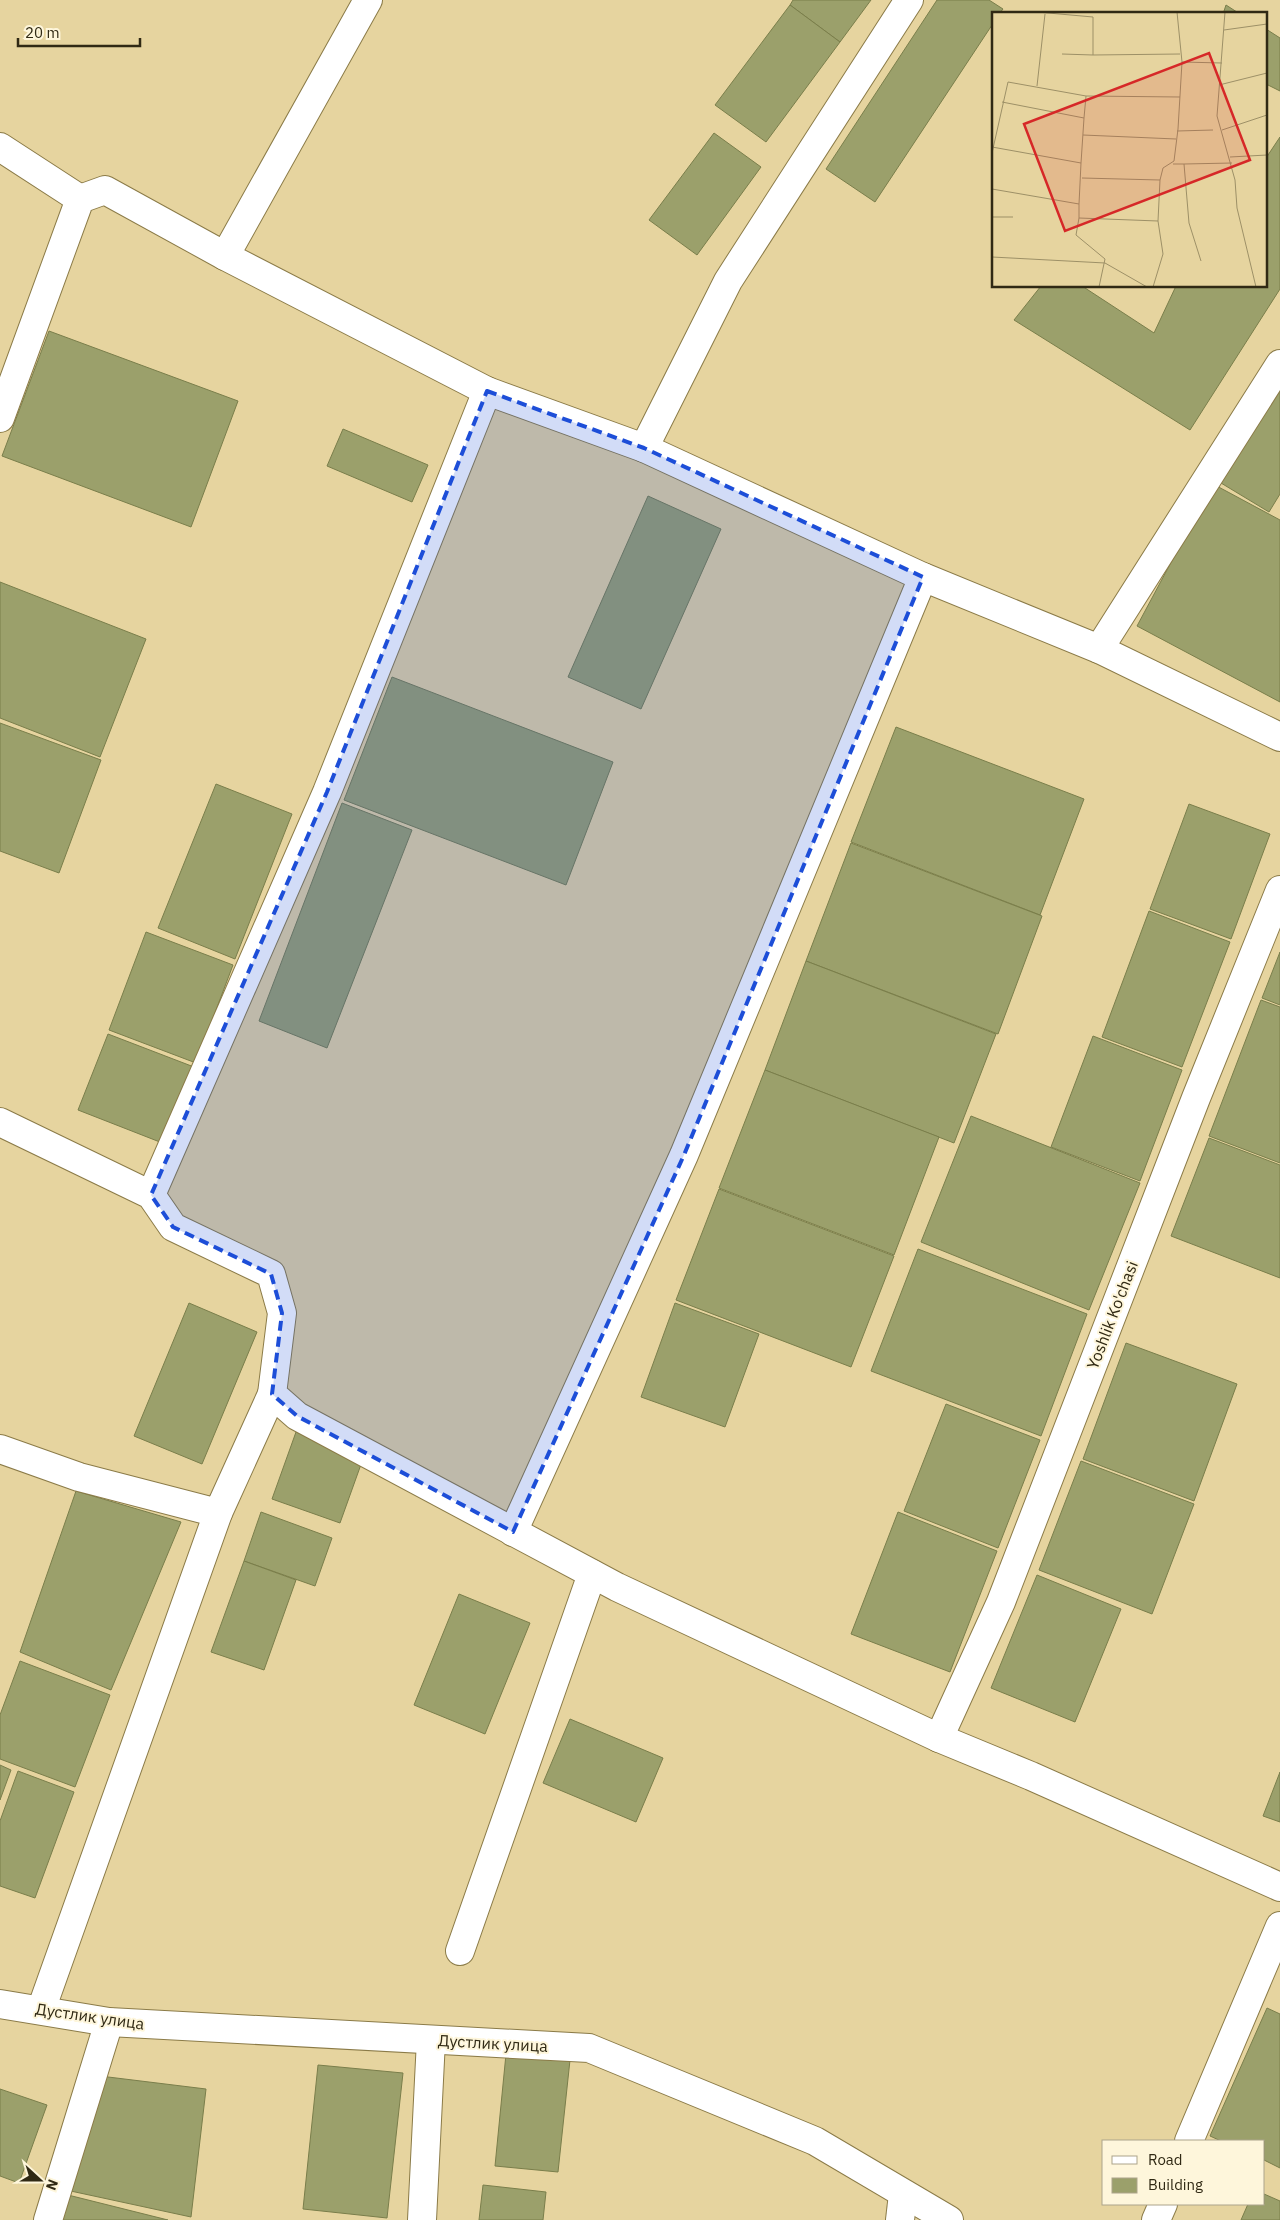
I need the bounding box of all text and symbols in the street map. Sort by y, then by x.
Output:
inset map [992,12,1268,288]
scale bar [18,15,140,47]
text: 20 m [25,23,60,42]
street label: Yoshlik Ko'chasi [1082,1258,1142,1372]
street label: Дустлик улица [34,1998,146,2034]
street label: Дустлик улица [438,2030,549,2056]
legend [1102,2140,1265,2205]
text: Road [1148,2150,1183,2169]
north arrow [15,2155,65,2205]
text: Building [1148,2175,1203,2194]
text: N [42,2177,62,2193]

